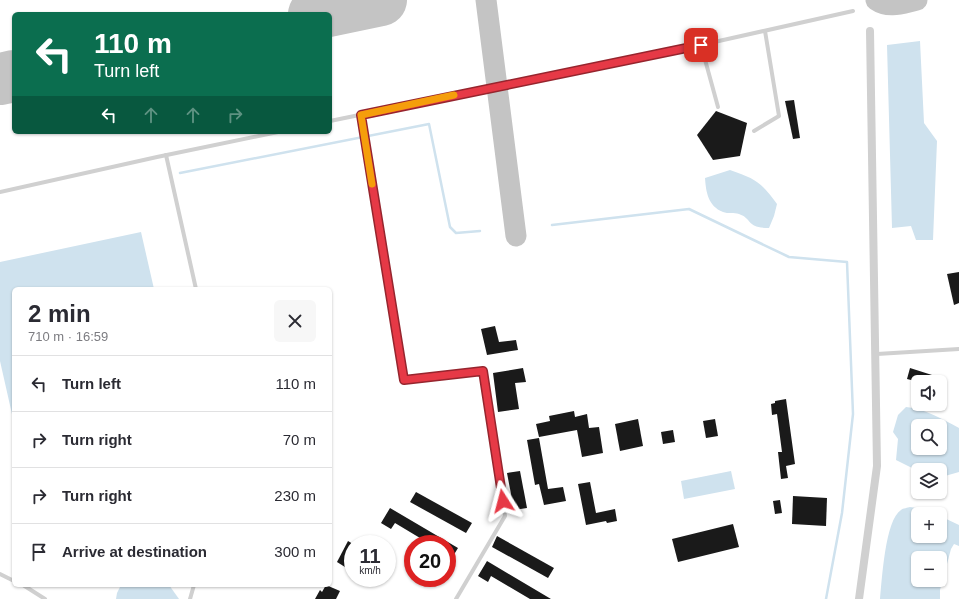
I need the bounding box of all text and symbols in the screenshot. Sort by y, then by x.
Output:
icon: left [28,28,80,80]
text: 110 m [94,28,172,59]
pin [684,28,718,62]
icon: arrive [690,34,712,56]
text: Turn left [94,61,159,81]
icon: left [98,104,120,126]
icon: ahead [140,104,162,126]
icon: ahead [182,104,204,126]
icon: right [224,104,246,126]
text: 2 min [28,300,91,327]
button: close [274,300,316,342]
text: 710 m · 16:59 [28,329,108,344]
icon: left [28,373,50,395]
text: Turn left [62,375,121,392]
text: 110 m [275,375,316,392]
map controls [911,375,947,587]
button: sound [911,375,947,411]
button: search [911,419,947,455]
icon: right [28,429,50,451]
text: Turn right [62,431,132,448]
text: 70 m [283,431,316,448]
button: layers [911,463,947,499]
position arrow [482,480,524,522]
icon: right [28,485,50,507]
text: Turn right [62,487,132,504]
text: 230 m [274,487,316,504]
button: + [911,507,947,543]
speed limit sign: 20 [404,535,456,587]
icon: arrive [28,541,50,563]
text: Arrive at destination [62,543,207,560]
text: 300 m [274,543,316,560]
text: 11 [359,545,381,567]
button: − [911,551,947,587]
text: km/h [359,565,381,576]

